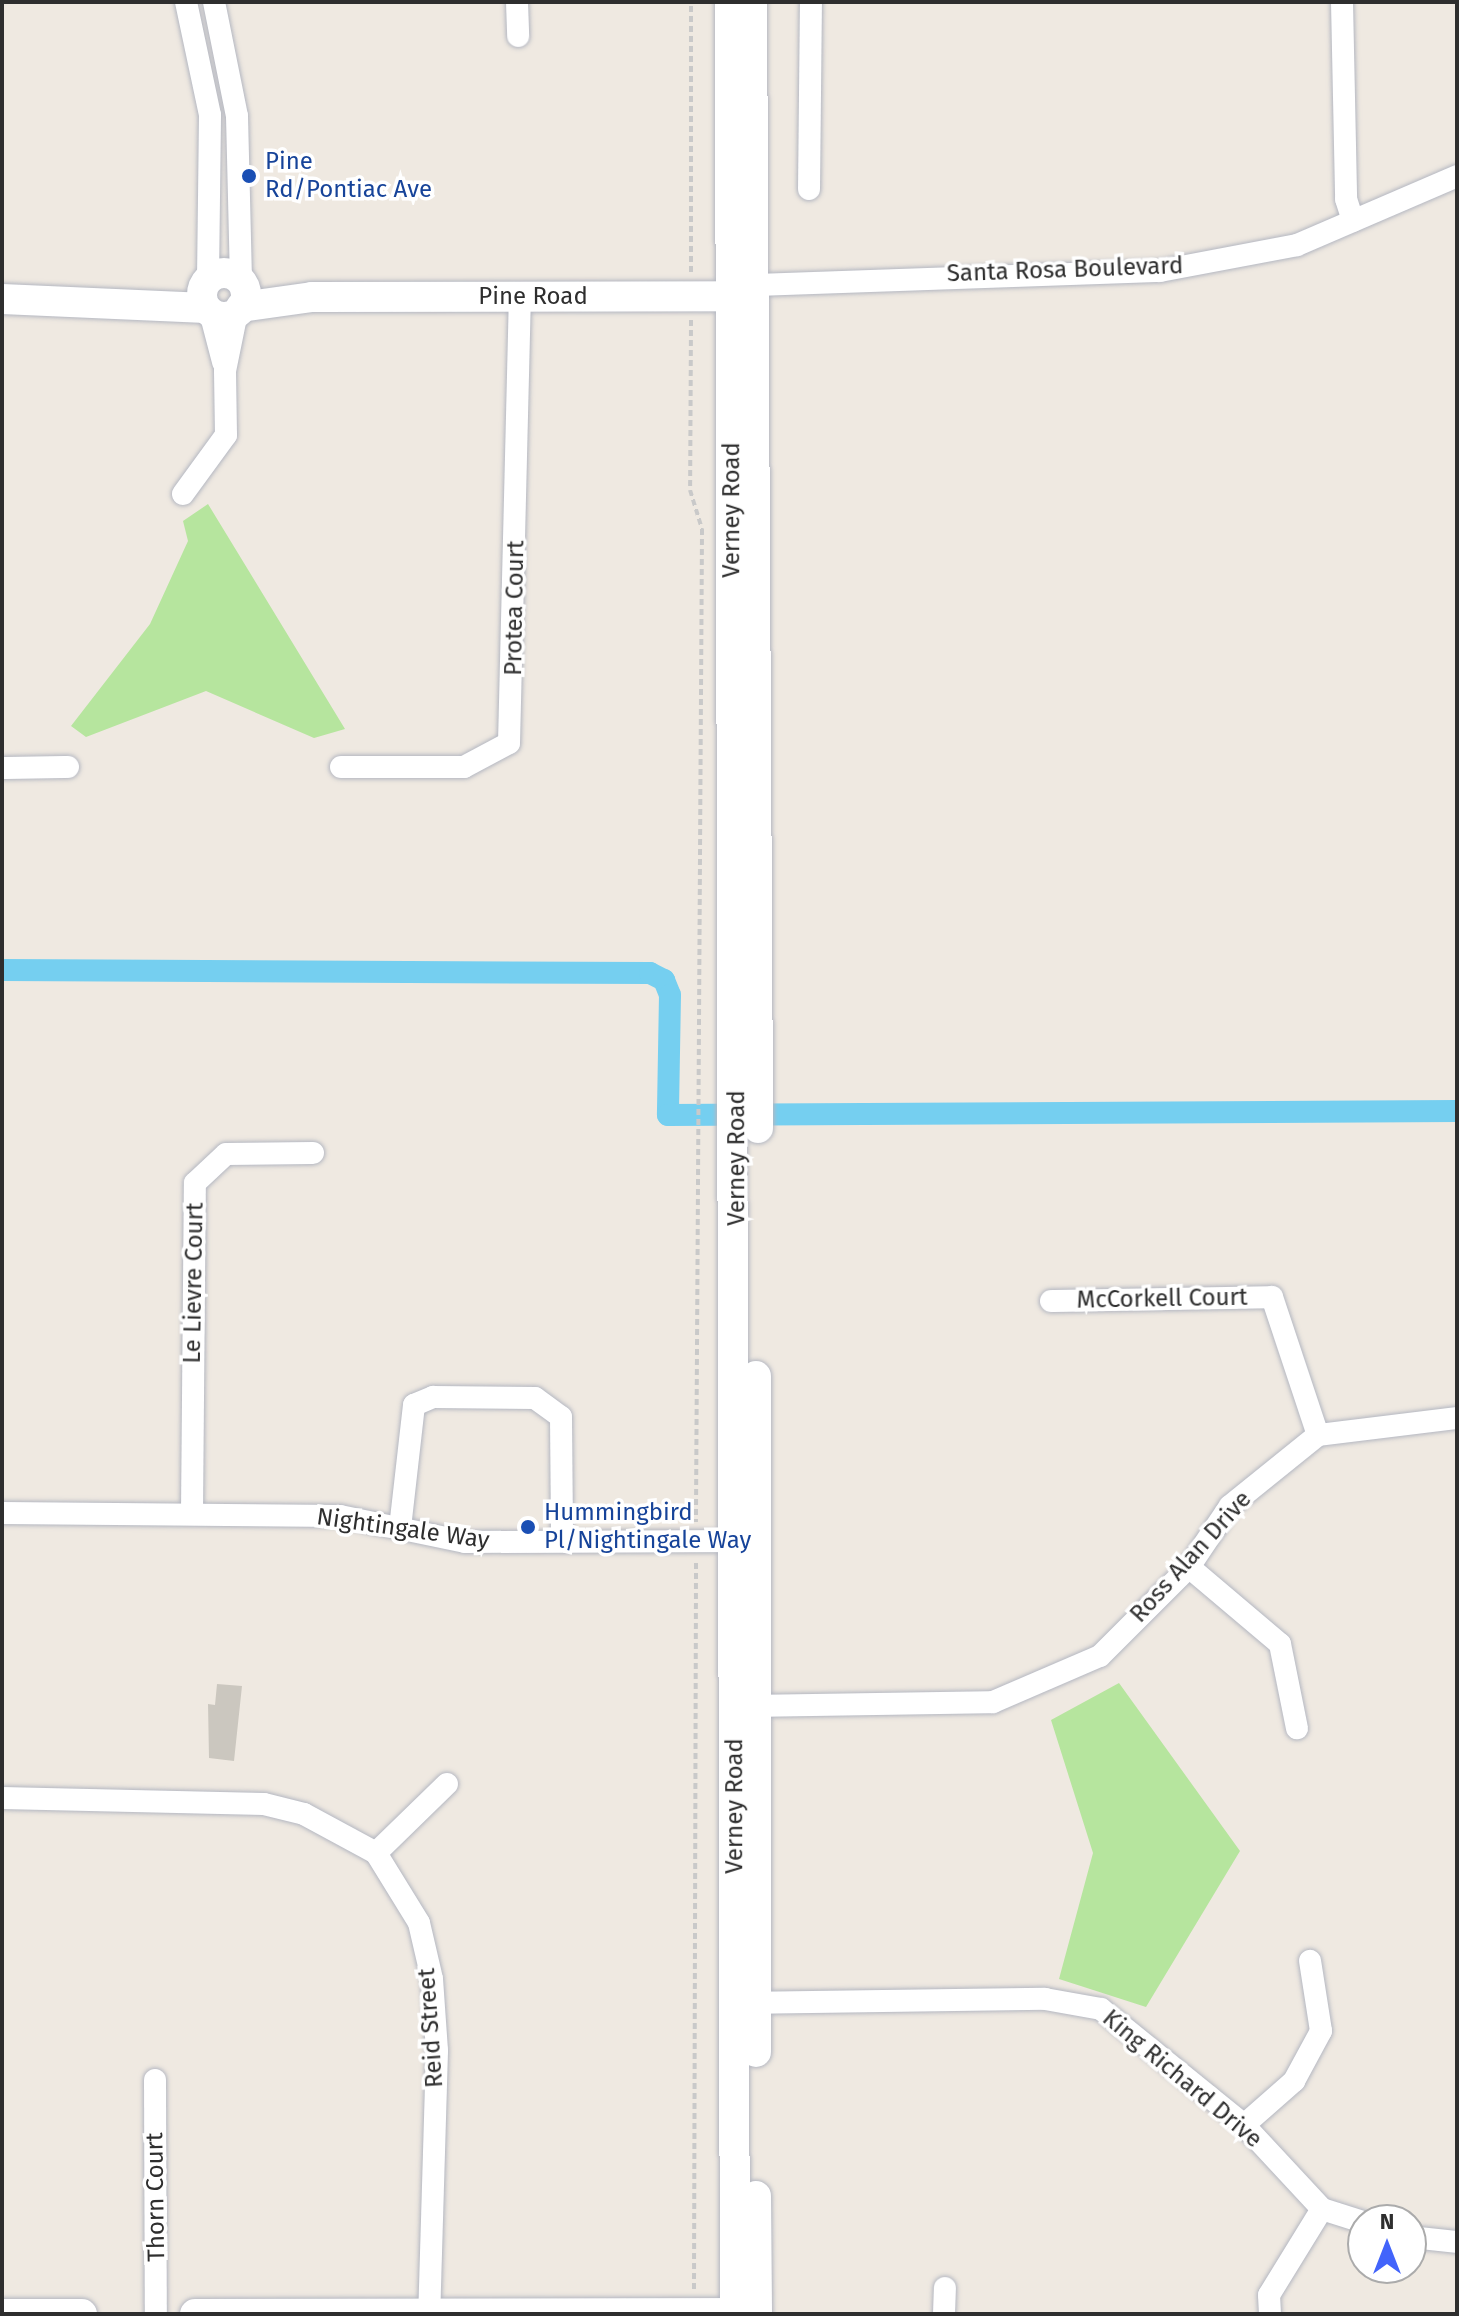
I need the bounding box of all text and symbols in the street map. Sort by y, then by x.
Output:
place label: Pine Rd/Pontiac Ave [265,148,432,204]
marker: Pine Rd/Pontiac Ave [240,167,258,185]
street label: Santa Rosa Boulevard [946,251,1184,289]
street label: Pine Road [478,283,588,311]
street label: Verney Road [718,442,746,578]
street label: Protea Court [499,540,531,676]
street label: Verney Road [723,1090,751,1226]
street label: Le Lievre Court [178,1202,210,1364]
street label: McCorkell Court [1076,1283,1248,1315]
street label: Ross Alan Drive [1124,1485,1258,1629]
place label: Hummingbird Pl/Nightingale Way [544,1499,751,1555]
street label: Nightingale Way [315,1503,491,1555]
marker: Hummingbird Pl/Nightingale Way [519,1518,537,1536]
street label: Verney Road [721,1738,749,1874]
street label: Reid Street [412,1967,450,2089]
street label: King Richard Drive [1096,2004,1268,2154]
street label: Thorn Court [140,2132,172,2262]
north arrow [1347,2204,1427,2284]
text: N [1380,2208,1394,2235]

